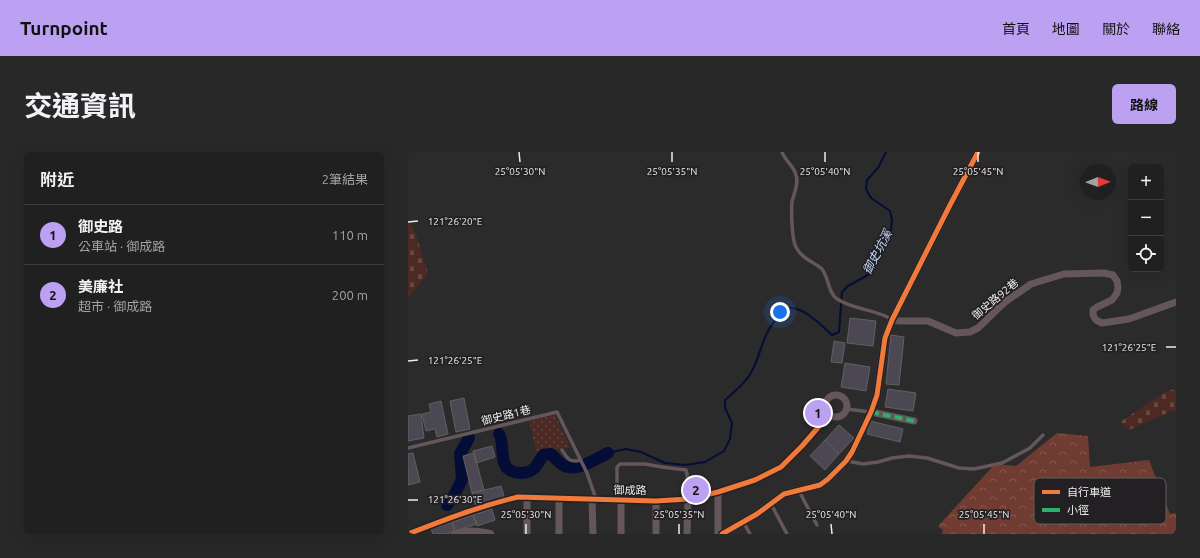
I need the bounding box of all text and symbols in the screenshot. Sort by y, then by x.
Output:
text: Turnpoint [20,17,108,39]
text: 首頁 [1002,21,1030,37]
text: 地圖 [1052,21,1080,37]
text: 關於 [1102,21,1130,37]
text: 聯絡 [1152,21,1180,37]
button: 路線 [1112,84,1176,124]
text: 交通資訊 [24,90,136,121]
north arrow [1080,164,1116,200]
map controls [1128,164,1164,272]
button: + [1128,164,1164,200]
text: 25°05'30"N [495,166,545,177]
text: 25°05'35"N [647,166,697,177]
text: 25°05'40"N [800,166,850,177]
text: 25°05'45"N [953,166,1003,177]
text: 附近 [40,170,74,189]
text: 2筆結果 [322,172,368,186]
button: − [1128,200,1164,236]
text: 121°26'20"E [428,216,483,227]
text: 御史路 [78,218,123,235]
water label: 御史坑溪 [860,226,895,276]
text: 1 [49,228,57,242]
text: 110 m [332,228,368,242]
button: locate [1128,236,1164,272]
text: 公車站 · 御成路 [78,239,165,253]
street label: 御史路92巷 [969,276,1020,322]
text: 美廉社 [78,278,123,295]
text: 2 [49,288,57,302]
text: 200 m [332,288,368,302]
text: 超市 · 御成路 [78,299,152,313]
your location [770,302,790,322]
text: 121°26'25"E [1102,342,1157,353]
text: 121°26'25"E [428,355,483,366]
pin: 1 [805,398,831,428]
street label: 御史路1巷 [479,403,532,427]
pin: 2 [683,475,709,505]
legend [1034,478,1166,524]
street label: 御成路 [612,484,647,496]
text: 自行車道 [1067,486,1111,498]
text: 121°26'30"E [428,494,483,505]
text: 小徑 [1067,504,1089,516]
text: 25°05'30"N [501,509,551,520]
text: 25°05'35"N [654,509,704,520]
text: 25°05'40"N [806,509,856,520]
text: 25°05'45"N [959,509,1009,520]

